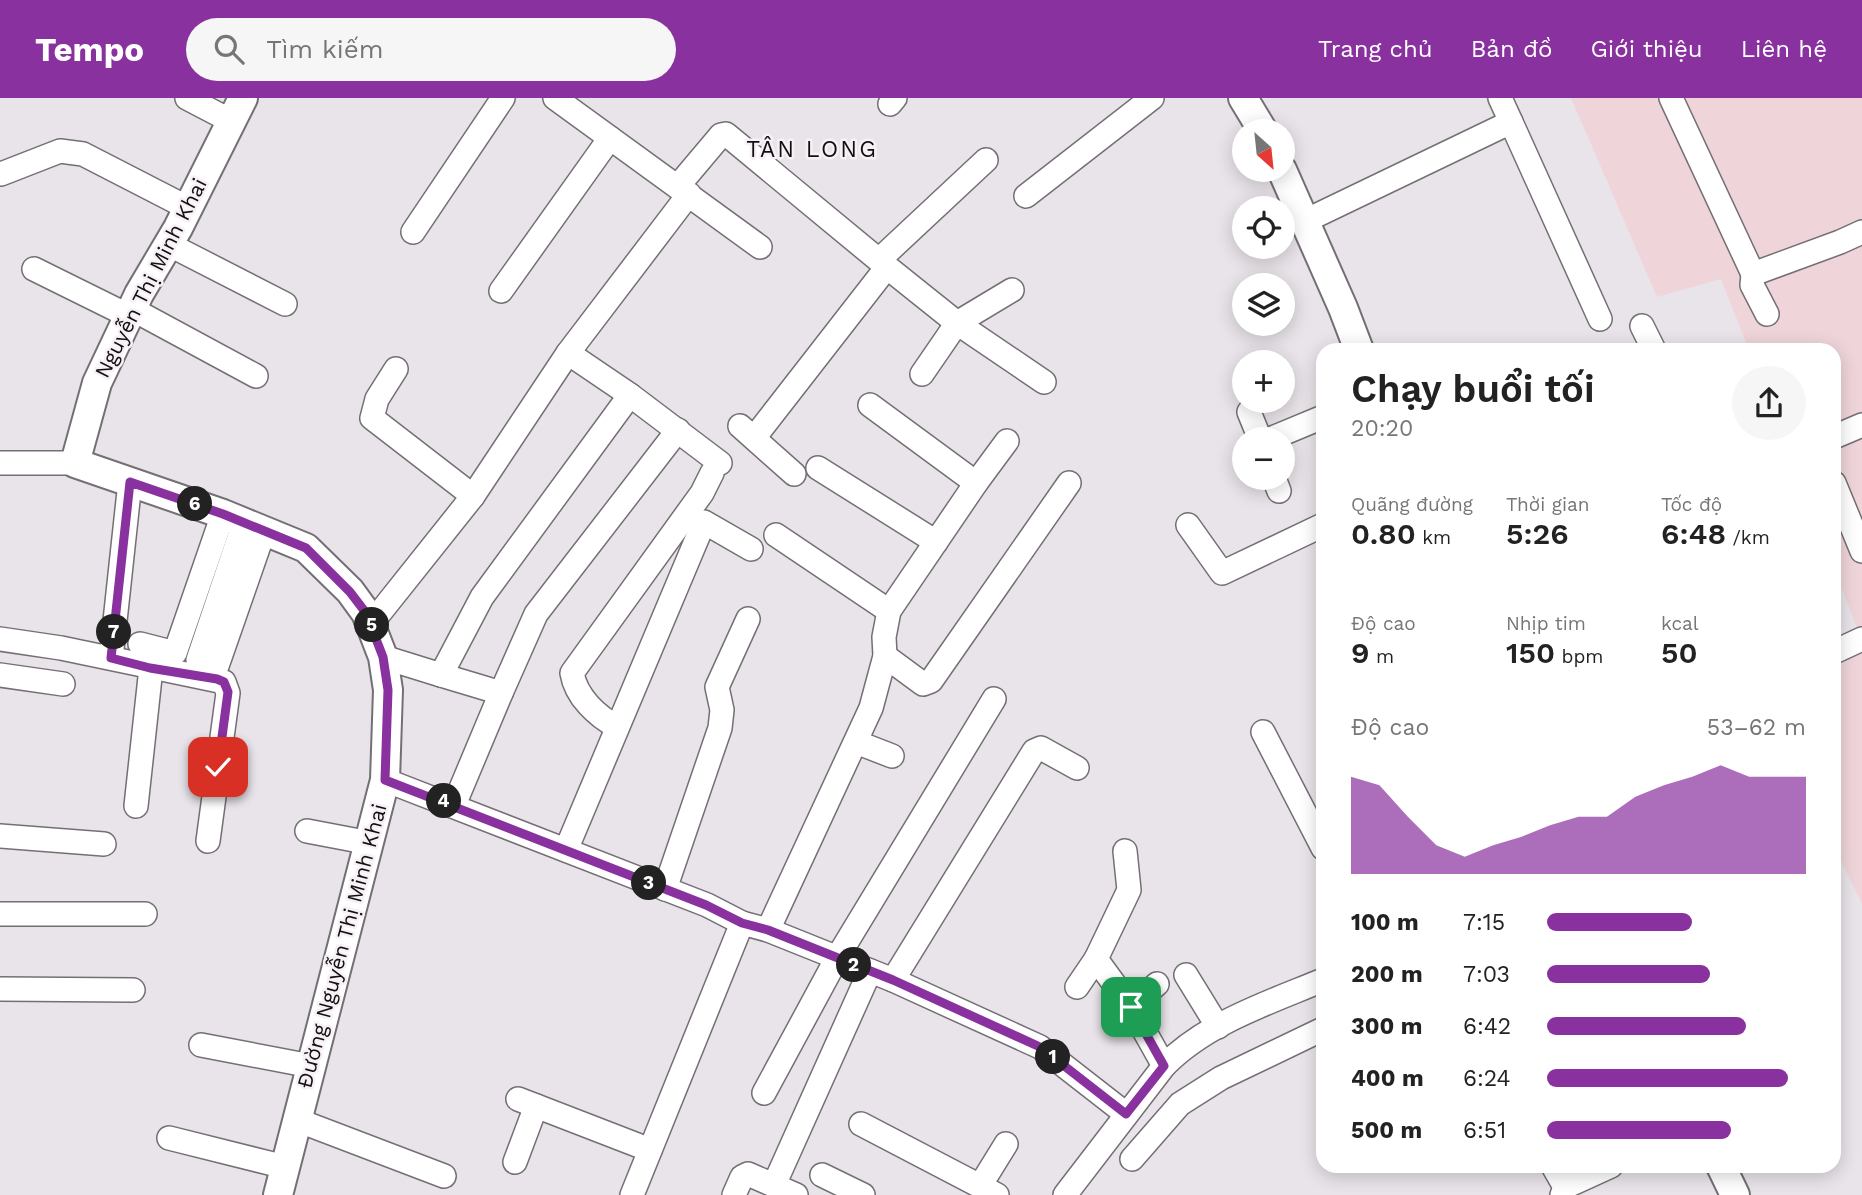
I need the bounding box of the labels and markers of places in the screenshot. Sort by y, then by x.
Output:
pin: 6 [178,486,212,522]
pin: 5 [354,608,390,642]
pin: 7 [96,614,132,650]
pin [188,737,248,797]
pin: 4 [426,784,462,818]
pin: 3 [632,866,666,900]
pin: 2 [836,948,872,982]
pin [1101,977,1161,1037]
pin: 1 [1036,1040,1070,1074]

